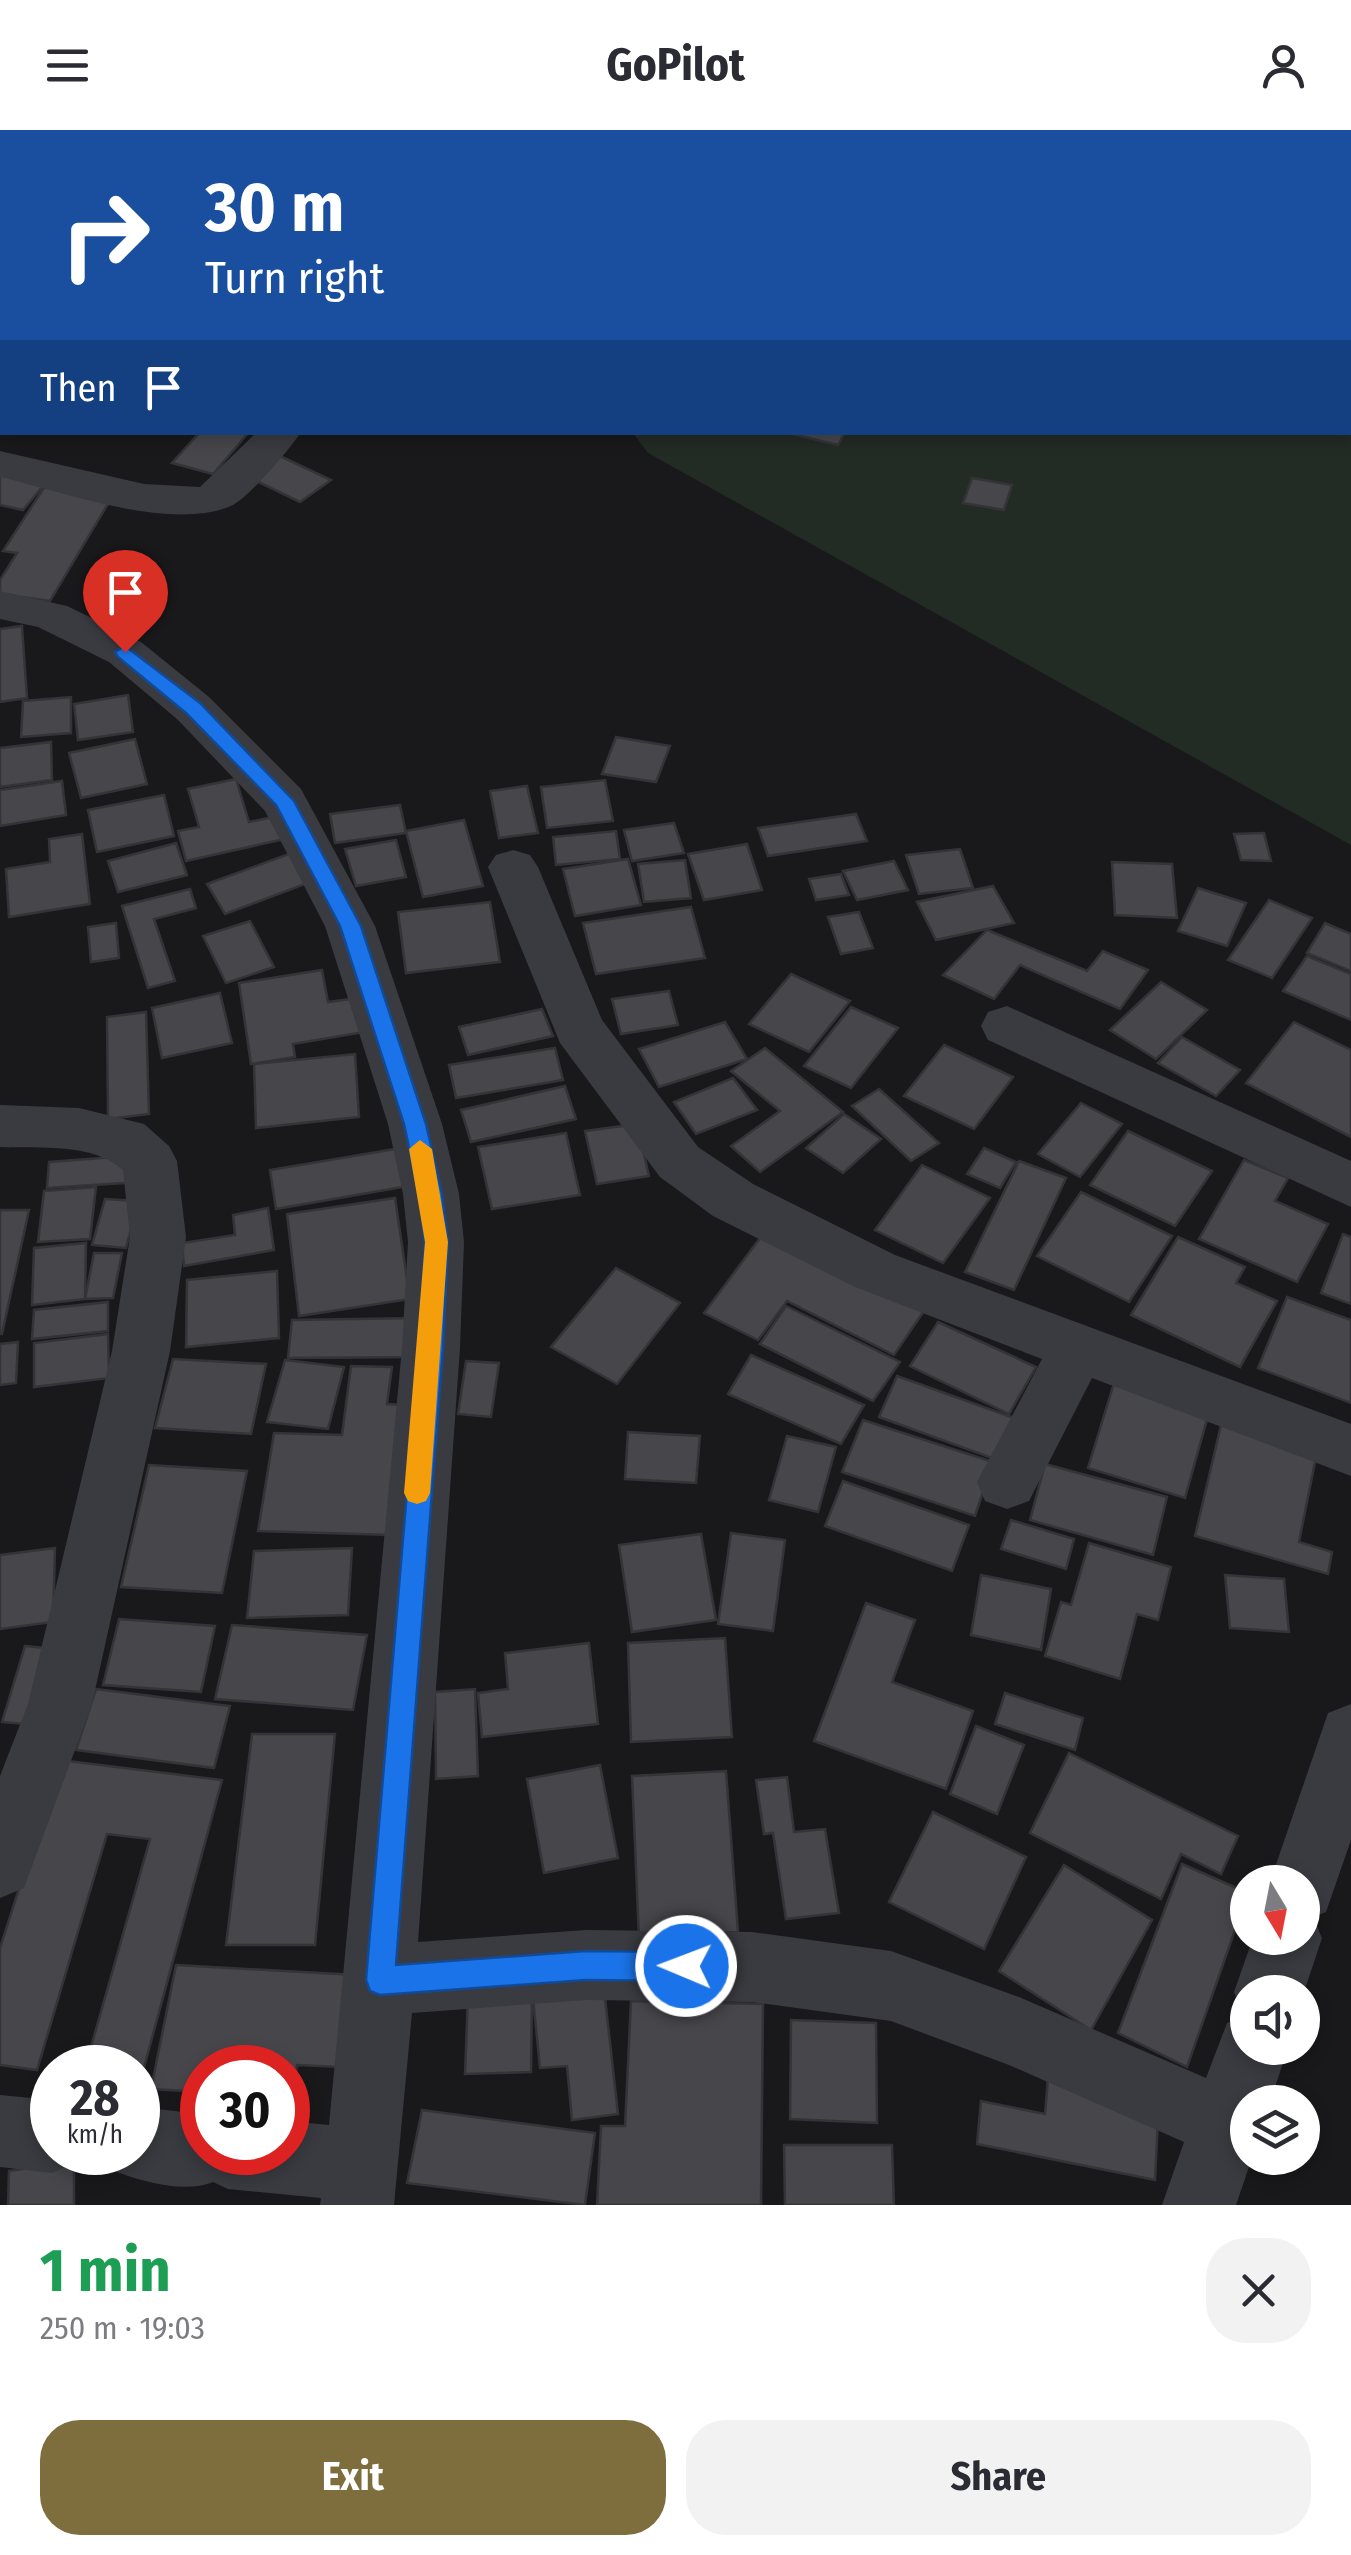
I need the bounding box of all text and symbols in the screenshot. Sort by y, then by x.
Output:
icon: menu [40,38,95,93]
text: GoPilot [606,38,745,92]
icon: person [1256,38,1311,93]
text: 30 m [205,166,344,250]
icon: right [40,170,170,300]
text: Turn right [205,251,384,305]
icon: arrive [136,360,191,415]
text: Then [40,365,116,411]
pin [83,550,168,653]
icon: arrive [98,565,153,620]
north arrow [1230,1865,1320,1955]
map controls [1230,1865,1320,2175]
position arrow [634,1914,738,2018]
button: sound [1230,1975,1320,2065]
speed limit sign: 30 [180,2045,310,2175]
text: 28 [70,2068,120,2128]
button: layers [1230,2085,1320,2175]
text: km/h [67,2120,123,2150]
text: 1 min [40,2235,171,2307]
button: close [1206,2238,1311,2343]
text: 250 m · 19:03 [40,2309,205,2347]
button: Exit [40,2420,666,2535]
button: Share [686,2420,1311,2535]

